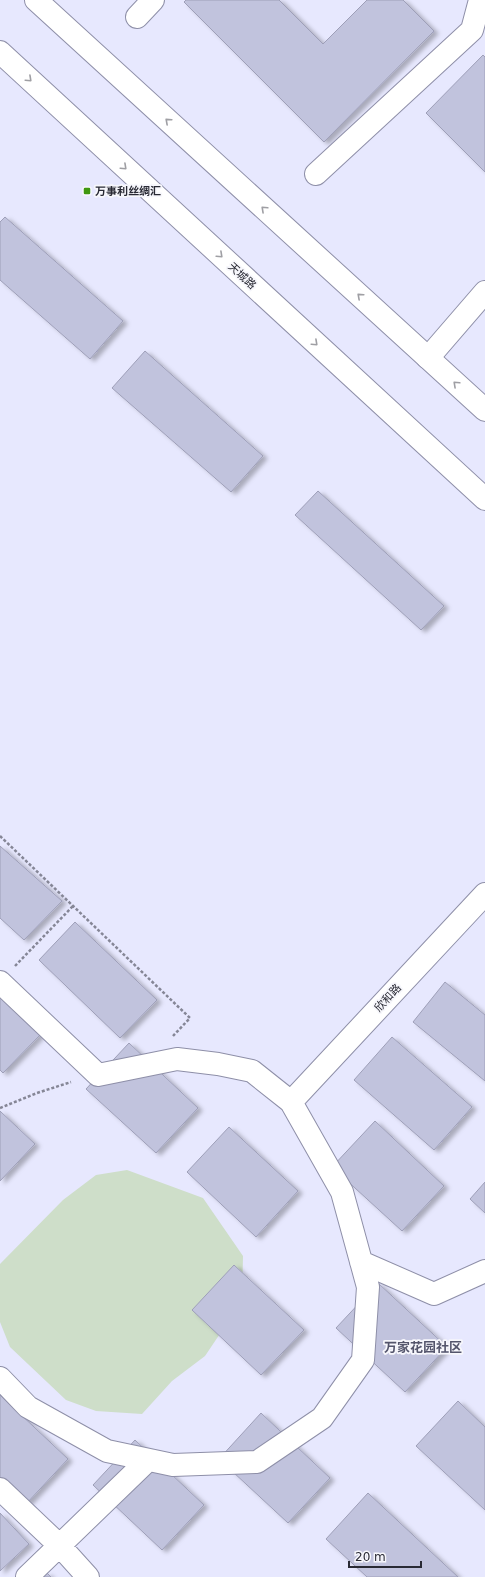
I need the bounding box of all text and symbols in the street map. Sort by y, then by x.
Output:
one-way arrow [24,74,32,81]
one-way arrow [166,118,173,125]
one-way arrow [119,162,127,169]
place label: 万事利丝绸汇 [95,185,161,198]
marker: 万事利丝绸汇 [82,186,92,196]
one-way arrow [261,206,269,213]
one-way arrow [215,250,223,258]
street label: 天城路 [225,260,259,292]
one-way arrow [357,294,365,301]
one-way arrow [310,338,318,346]
one-way arrow [453,381,461,389]
street label: 欣和路 [372,981,404,1015]
district label: 万家花园社区 [384,1340,462,1355]
scale bar [349,1543,421,1569]
text: 20 m [355,1550,386,1564]

